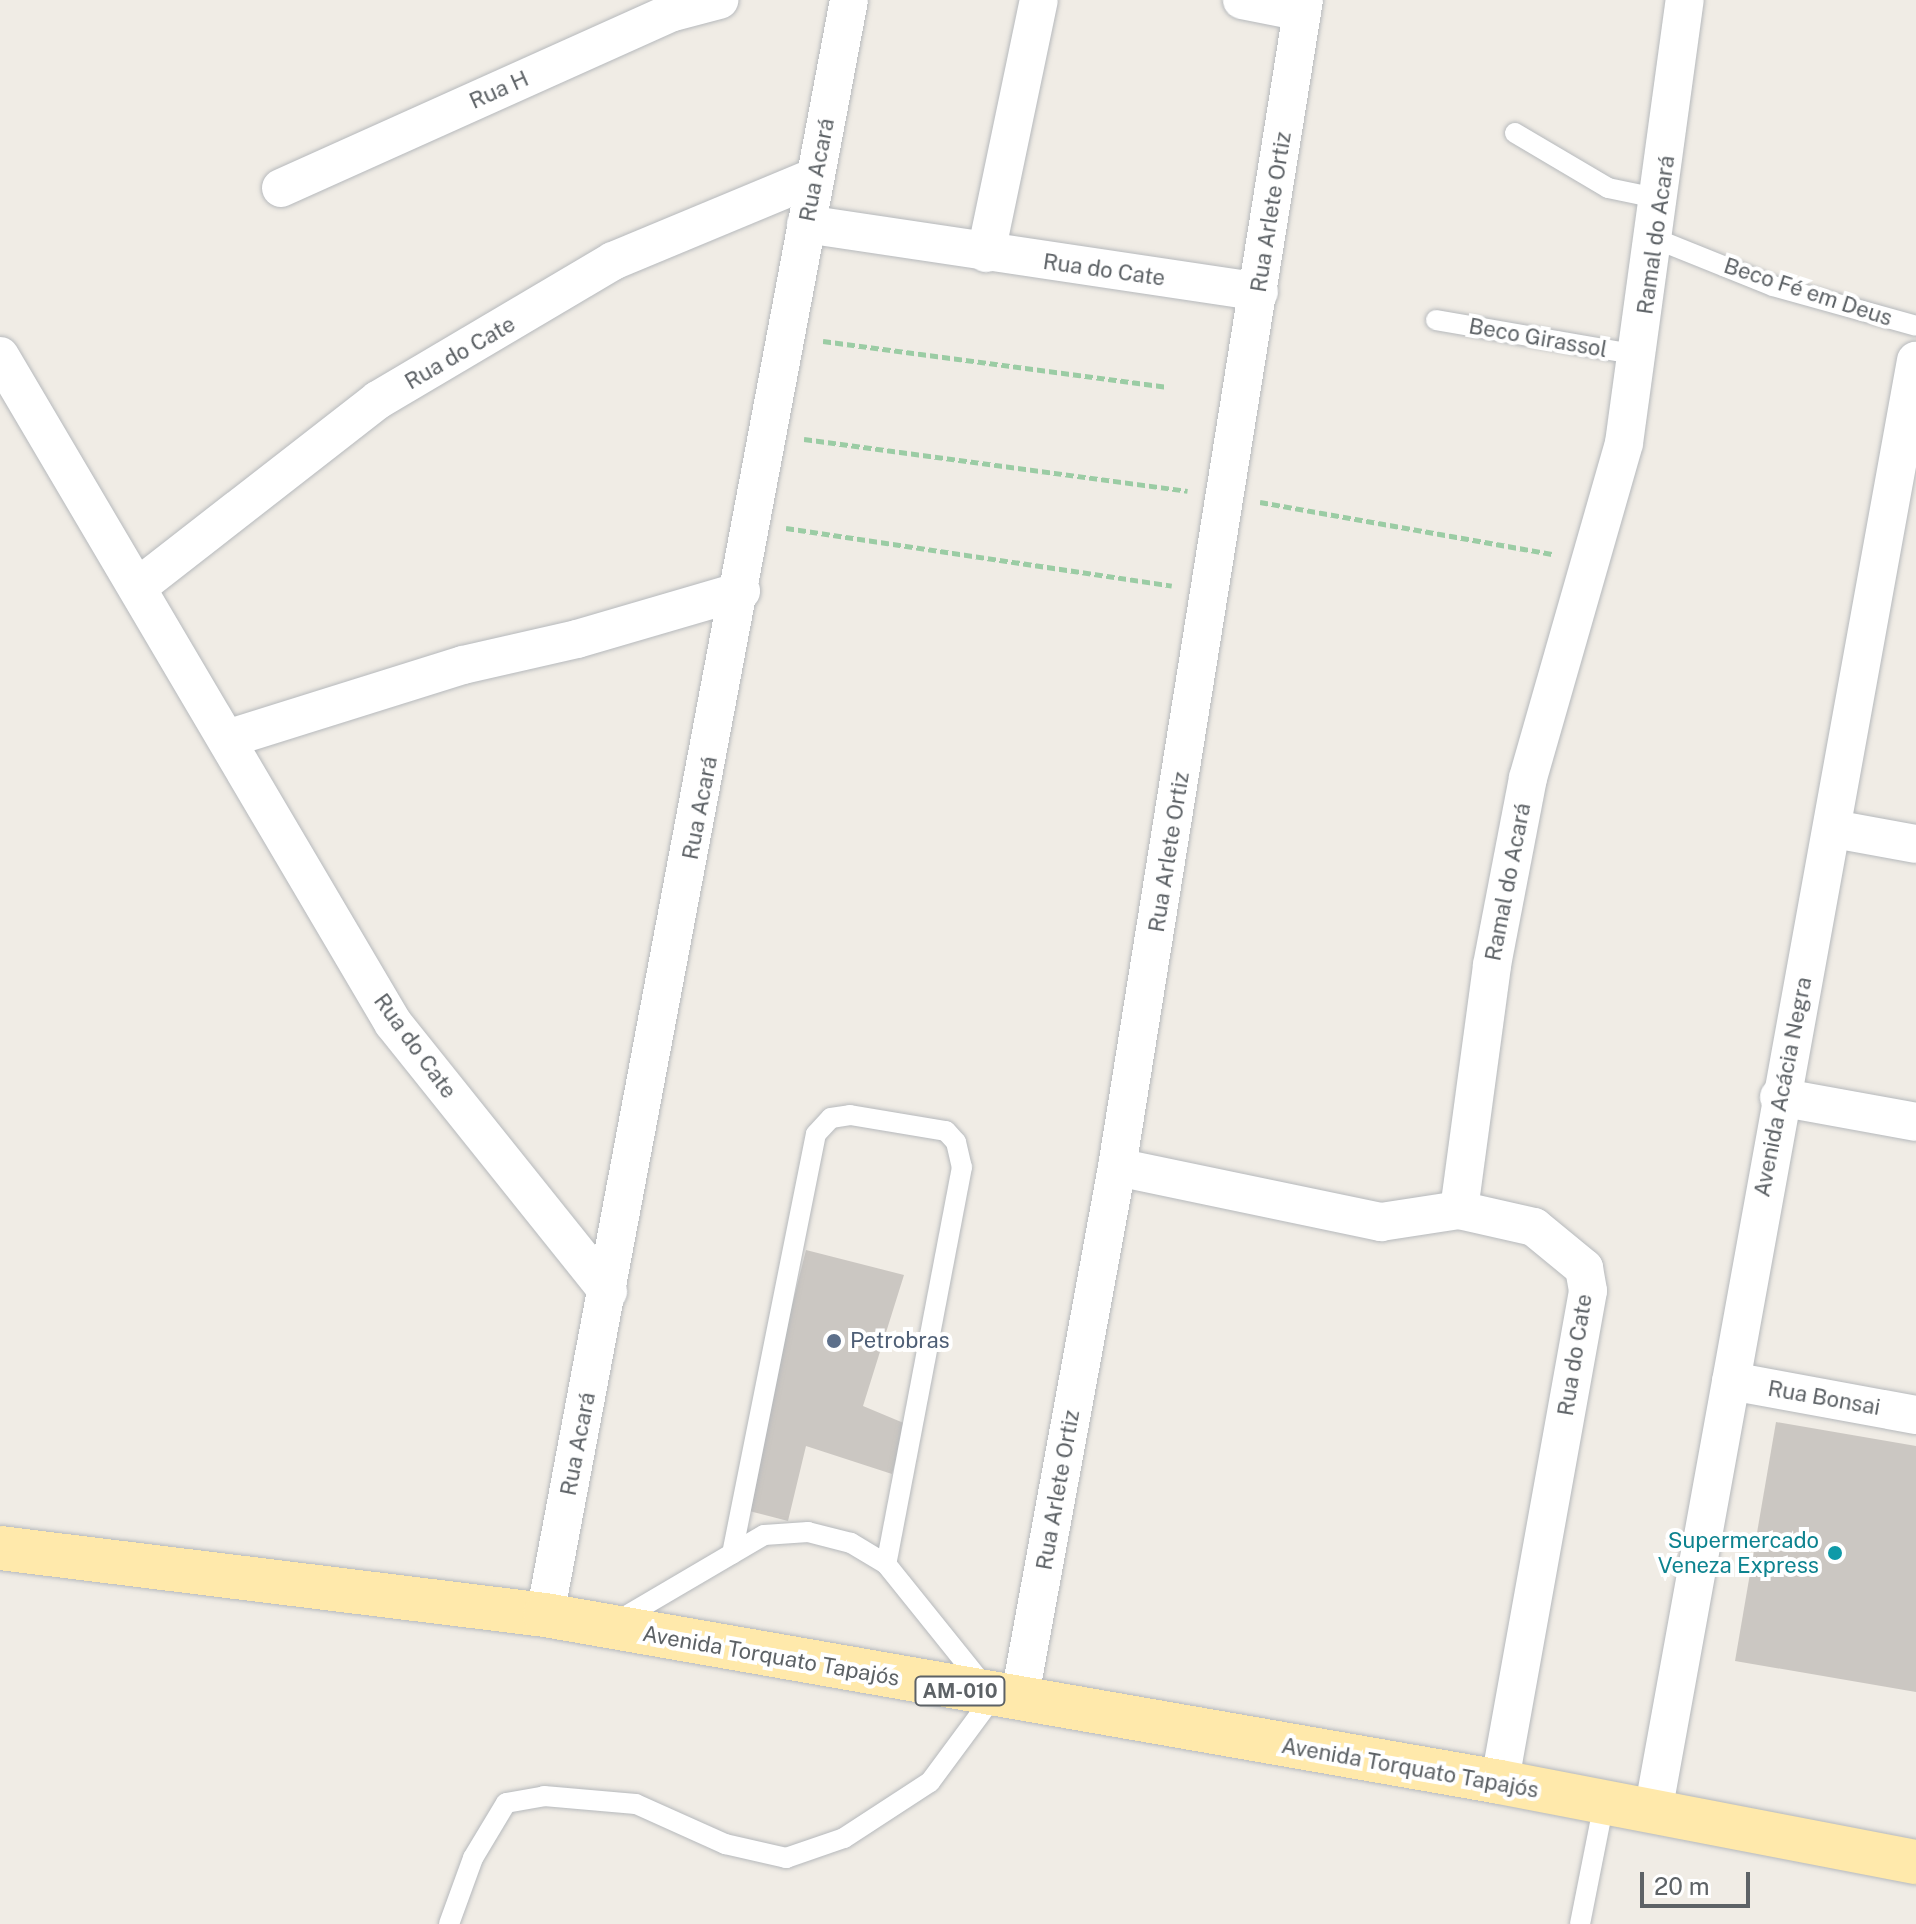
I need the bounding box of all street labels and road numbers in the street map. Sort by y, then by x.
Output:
street label: Rua H [465,65,533,115]
street label: Rua Acará [794,116,840,224]
street label: Rua Arlete Ortiz [1245,130,1297,294]
street label: Ramal do Acará [1632,154,1680,316]
street label: Rua do Cate [1041,248,1167,292]
street label: Beco Fé em Deus [1720,252,1896,332]
street label: Rua do Cate [400,311,520,395]
street label: Beco Girassol [1467,313,1609,363]
street label: Rua Acará [677,754,723,862]
street label: Rua Arlete Ortiz [1143,770,1195,934]
street label: Ramal do Acará [1480,801,1536,963]
street label: Avenida Acácia Negra [1749,975,1817,1199]
street label: Rua do Cate [368,988,462,1104]
street label: Rua do Cate [1552,1292,1598,1418]
street label: Rua Bonsai [1766,1375,1882,1421]
street label: Rua Acará [555,1390,601,1498]
street label: Rua Arlete Ortiz [1031,1408,1085,1572]
street label: Avenida Torquato Tapajós [640,1620,902,1692]
road number: AM-010 [914,1675,1006,1707]
street label: Avenida Torquato Tapajós [1279,1732,1541,1804]

